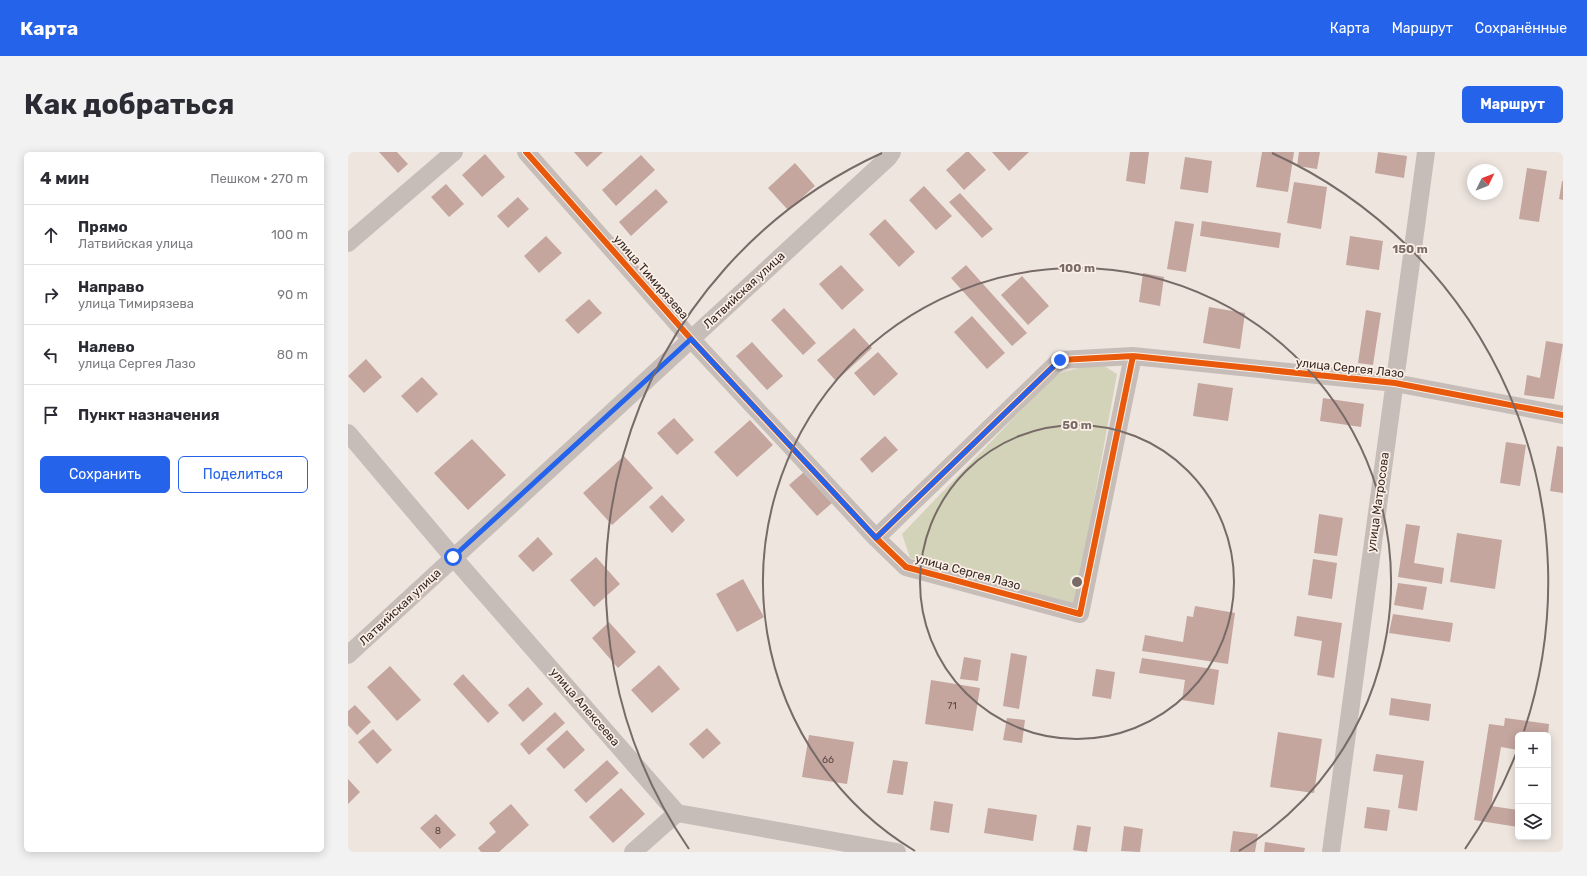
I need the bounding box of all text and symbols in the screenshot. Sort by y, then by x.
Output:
text: Карта [20,17,78,40]
text: Карта [1330,20,1370,37]
text: Маршрут [1392,20,1453,37]
text: Сохранённые [1475,20,1567,37]
button: Маршрут [1462,86,1563,123]
text: Как добраться [24,88,234,121]
north arrow [1467,164,1503,200]
text: 4 мин [40,168,89,188]
text: Пешком · 270 m [210,171,308,186]
text: Прямо [78,218,128,236]
icon: ahead [40,224,62,246]
text: 100 m [271,227,308,242]
street label: улица Тимирязева [611,232,691,322]
text: Латвийская улица [78,236,193,251]
text: 150 m [1392,242,1428,256]
street label: Латвийская улица [700,249,788,331]
text: 100 m [1059,261,1095,275]
text: Направо [78,278,144,296]
icon: right [40,284,62,306]
text: 90 m [277,287,308,302]
text: улица Тимирязева [78,296,194,311]
text: Налево [78,338,135,356]
icon: left [40,344,62,366]
text: 80 m [277,347,308,362]
route end [1051,351,1069,369]
street label: улица Сергея Лазо [1295,355,1405,381]
text: улица Сергея Лазо [78,356,196,371]
icon: arrive [40,404,62,426]
text: Пункт назначения [78,406,220,424]
text: 50 m [1062,418,1092,432]
street label: улица Матросова [1364,451,1392,553]
button: Сохранить [40,456,170,493]
button: Поделиться [178,456,308,493]
route start [444,548,462,566]
street label: улица Сергея Лазо [914,551,1022,593]
street label: Латвийская улица [356,566,444,648]
centre of rings [1070,575,1084,589]
street label: улица Алексеева [547,665,623,749]
house number: 71 [947,700,957,712]
map controls [1515,732,1551,840]
button: + [1515,732,1551,768]
house number: 66 [822,754,834,766]
button: − [1515,768,1551,804]
button: layers [1515,804,1551,840]
house number: 8 [435,825,441,837]

